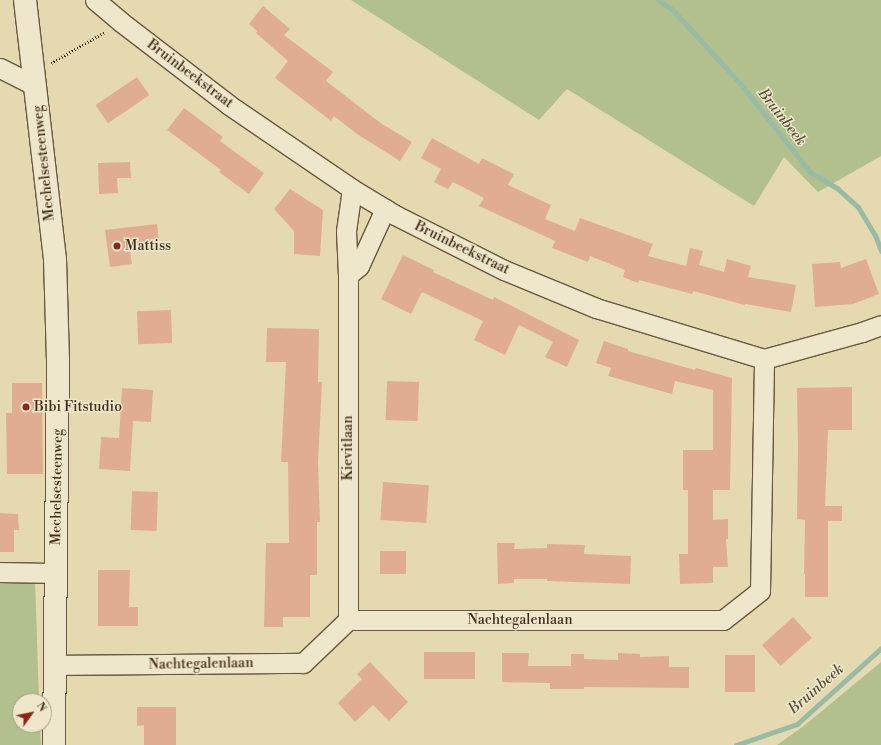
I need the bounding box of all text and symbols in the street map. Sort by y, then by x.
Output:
street label: Bruinbeekstraat [144,36,236,112]
water label: Bruinbeek [754,85,810,149]
street label: Mechelsesteenweg [30,104,58,222]
street label: Bruinbeekstraat [412,218,512,278]
place label: Mattiss [125,238,171,254]
marker: Mattiss [112,241,122,251]
place label: Bibi Fitstudio [34,399,122,415]
marker: Bibi Fitstudio [21,402,31,412]
street label: Kievitlaan [340,415,356,481]
street label: Mechelsesteenweg [48,429,66,545]
street label: Nachtegalenlaan [467,612,573,628]
street label: Nachtegalenlaan [148,655,254,673]
water label: Bruinbeek [785,660,847,718]
north arrow [12,693,52,733]
text: N [33,700,49,714]

